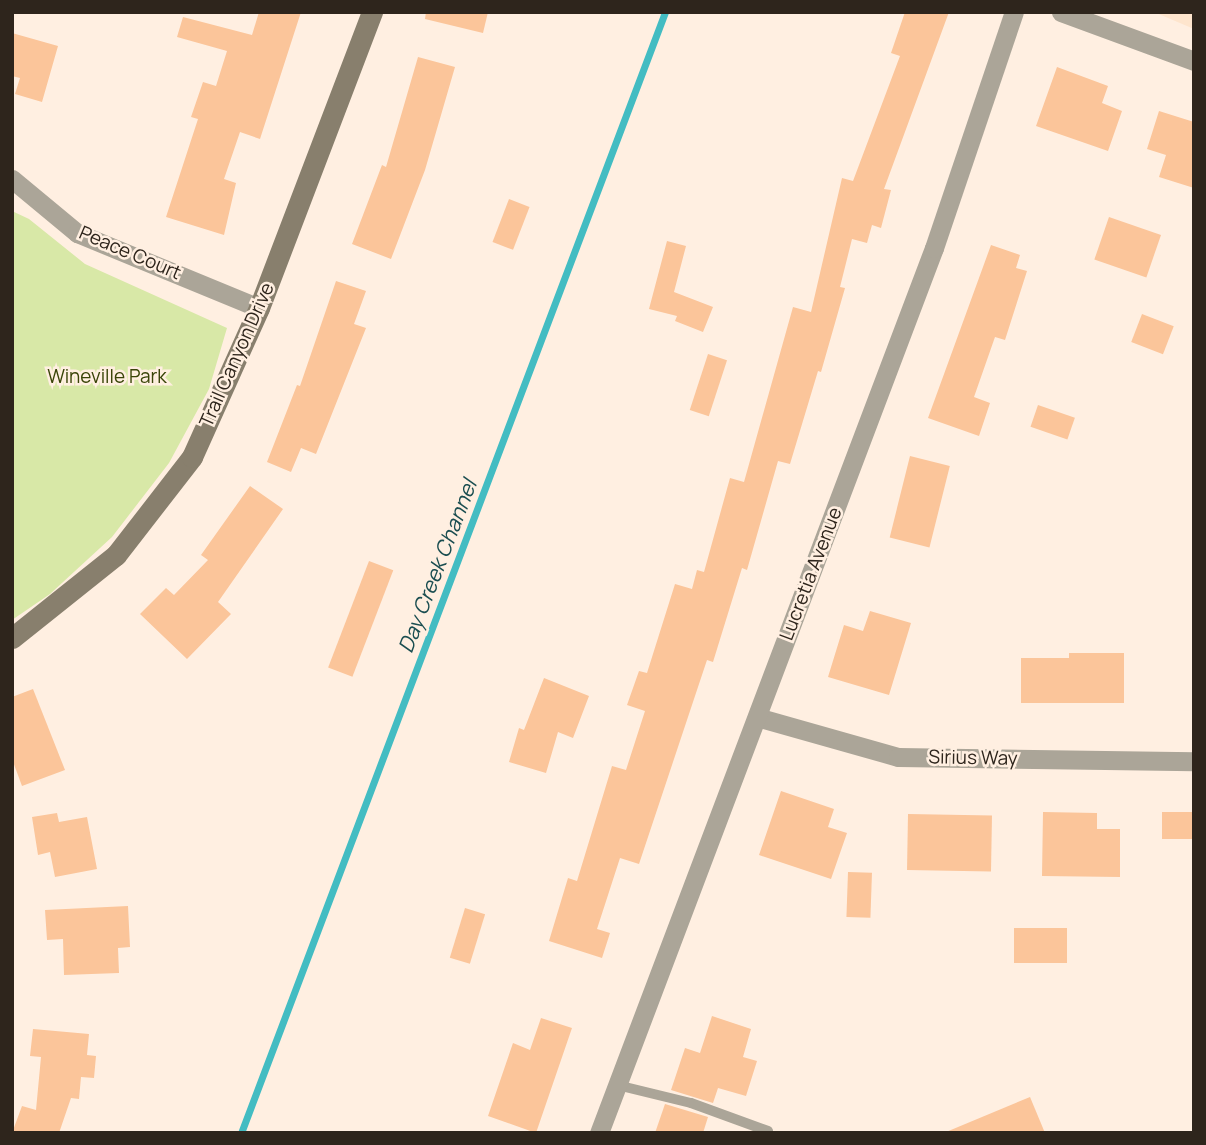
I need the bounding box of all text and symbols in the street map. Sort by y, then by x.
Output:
street label: Peace Court [76,221,184,285]
street label: Trail Canyon Drive [195,279,279,431]
park label: Wineville Park [47,366,167,388]
water label: Day Creek Channel [392,476,482,656]
street label: Lucretia Avenue [775,504,847,644]
street label: Sirius Way [928,746,1018,770]

